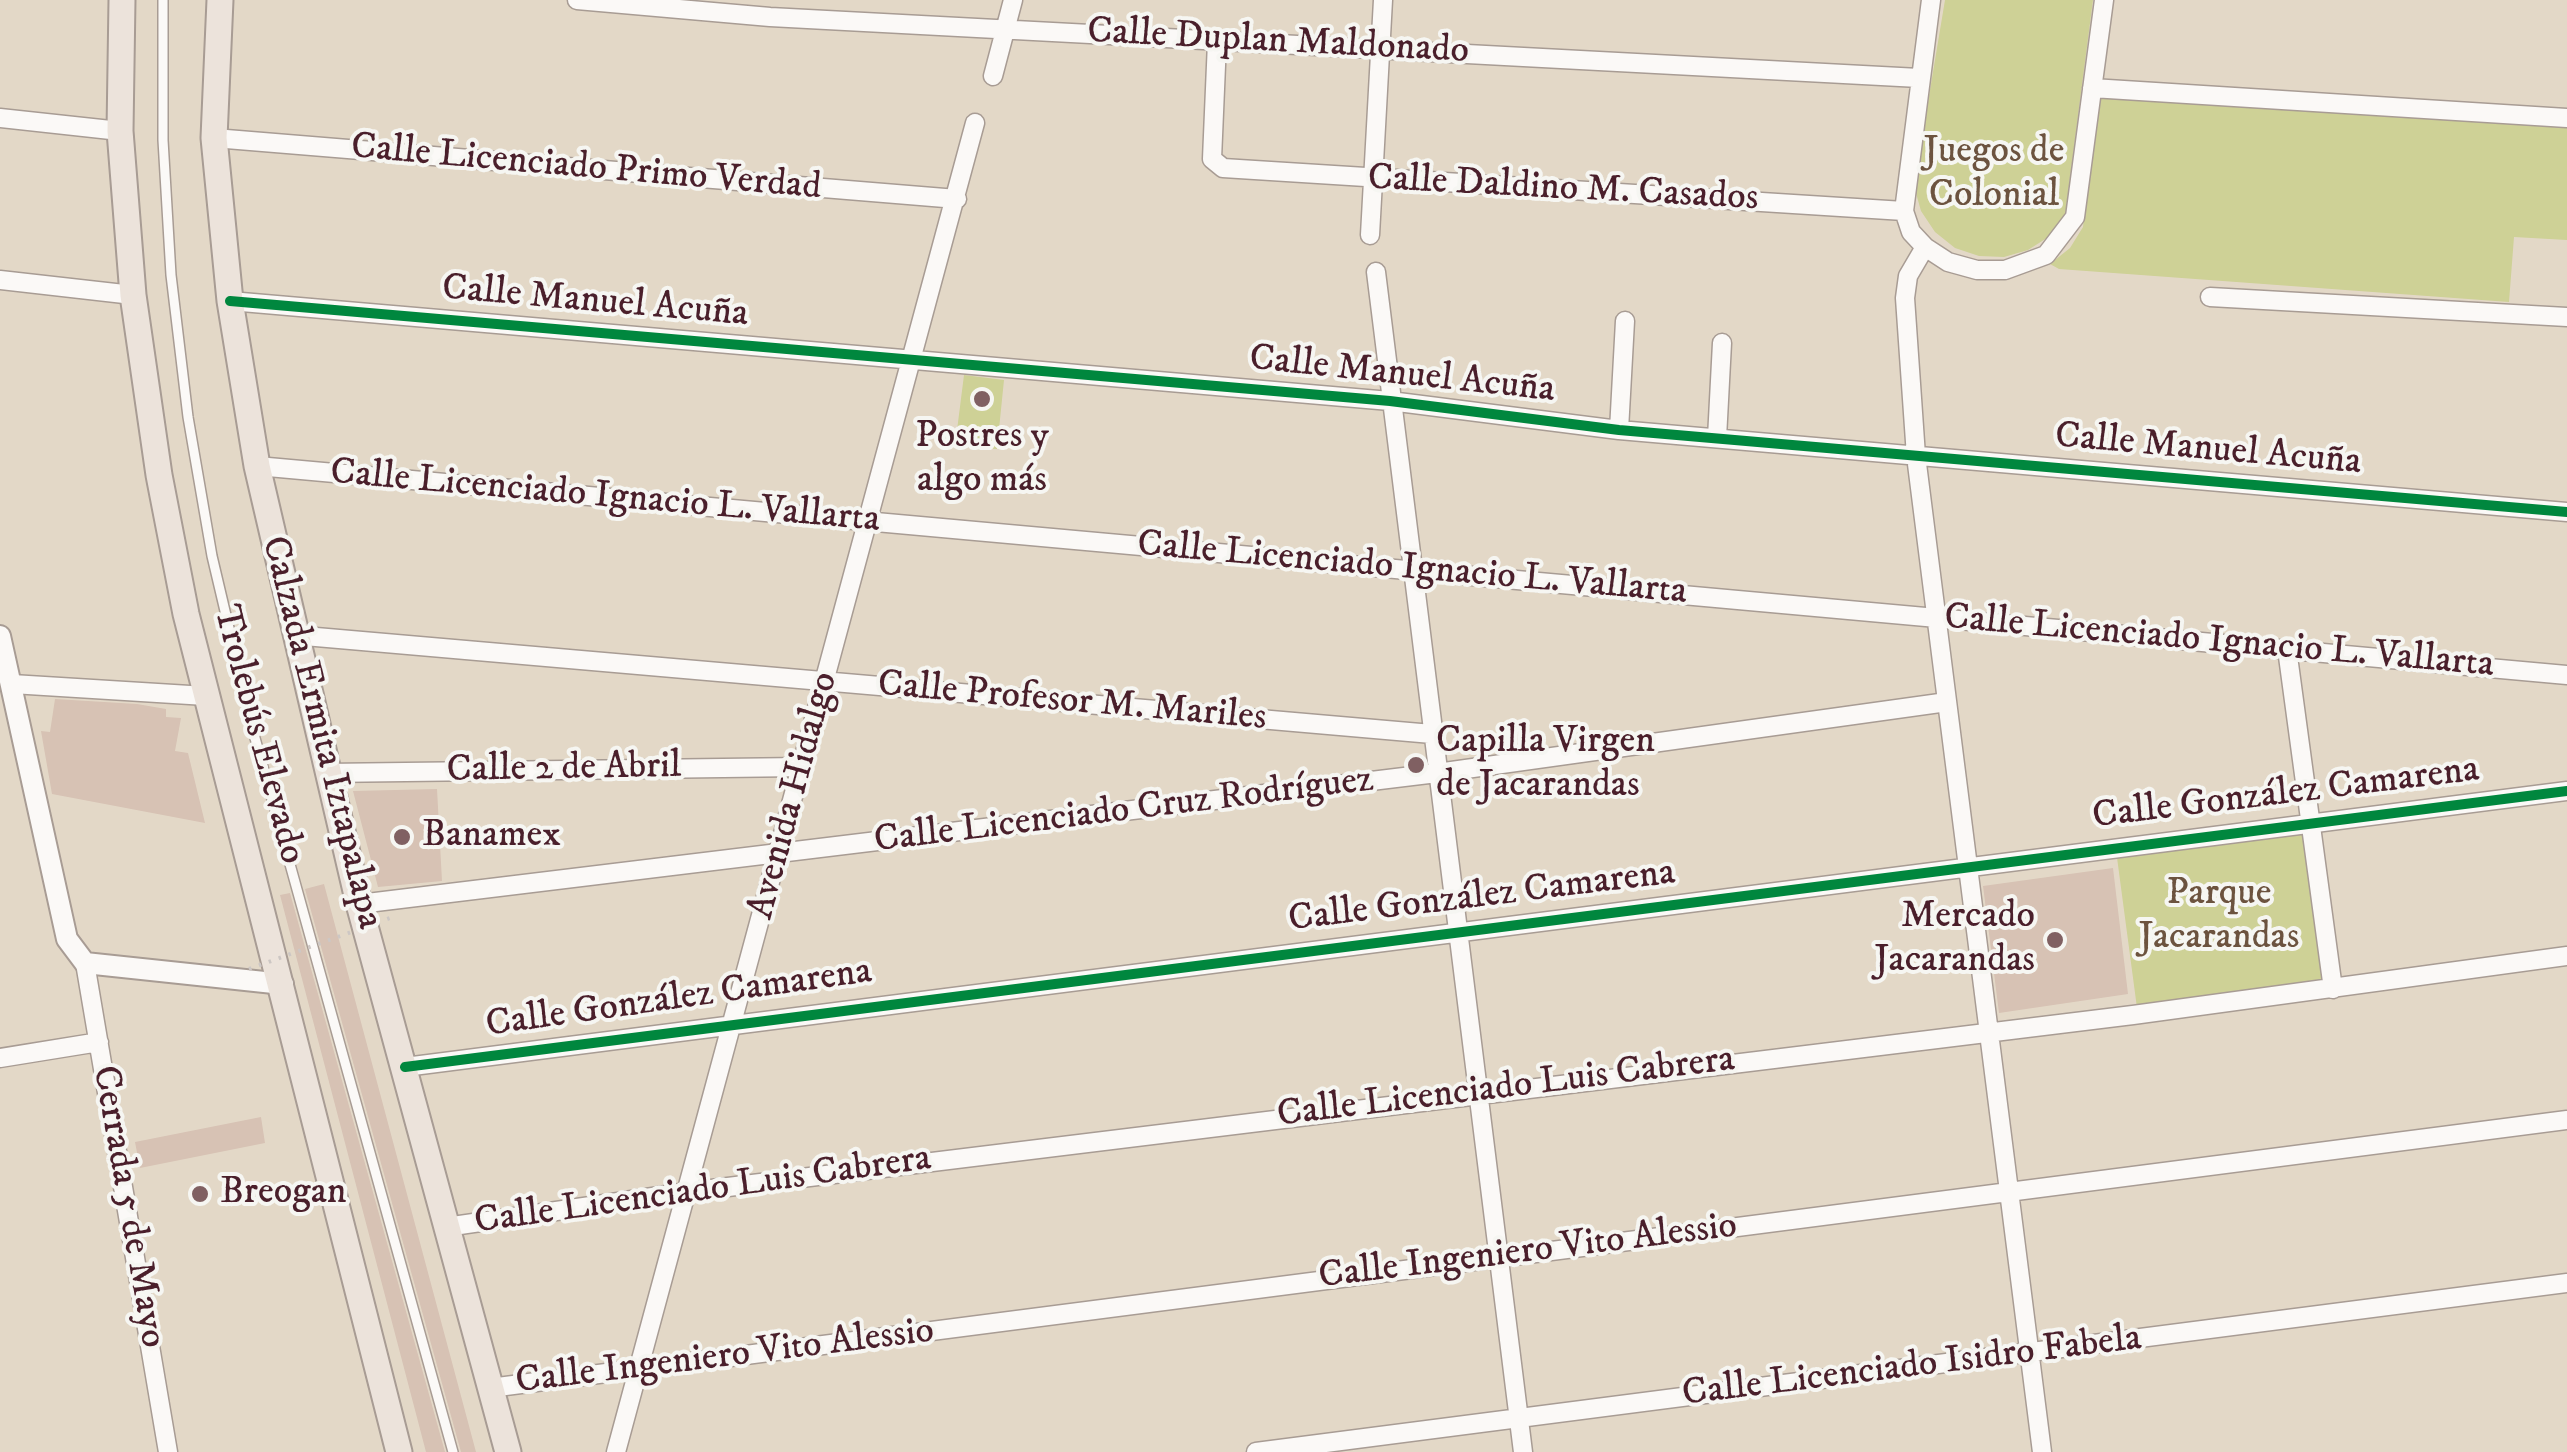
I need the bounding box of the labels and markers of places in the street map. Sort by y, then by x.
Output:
marker: Postres y algo más [971,388,993,410]
place label: Postres y algo más [915,415,1049,504]
place label: Capilla Virgen de Jacarandas [1436,720,1655,809]
marker: Capilla Virgen de Jacarandas [1405,754,1427,776]
place label: Banamex [422,814,561,860]
marker: Banamex [391,826,413,848]
place label: Mercado Jacarandas [1874,895,2035,984]
marker: Mercado Jacarandas [2044,929,2066,951]
place label: Breogan [220,1171,347,1217]
marker: Breogan [189,1183,211,1205]

